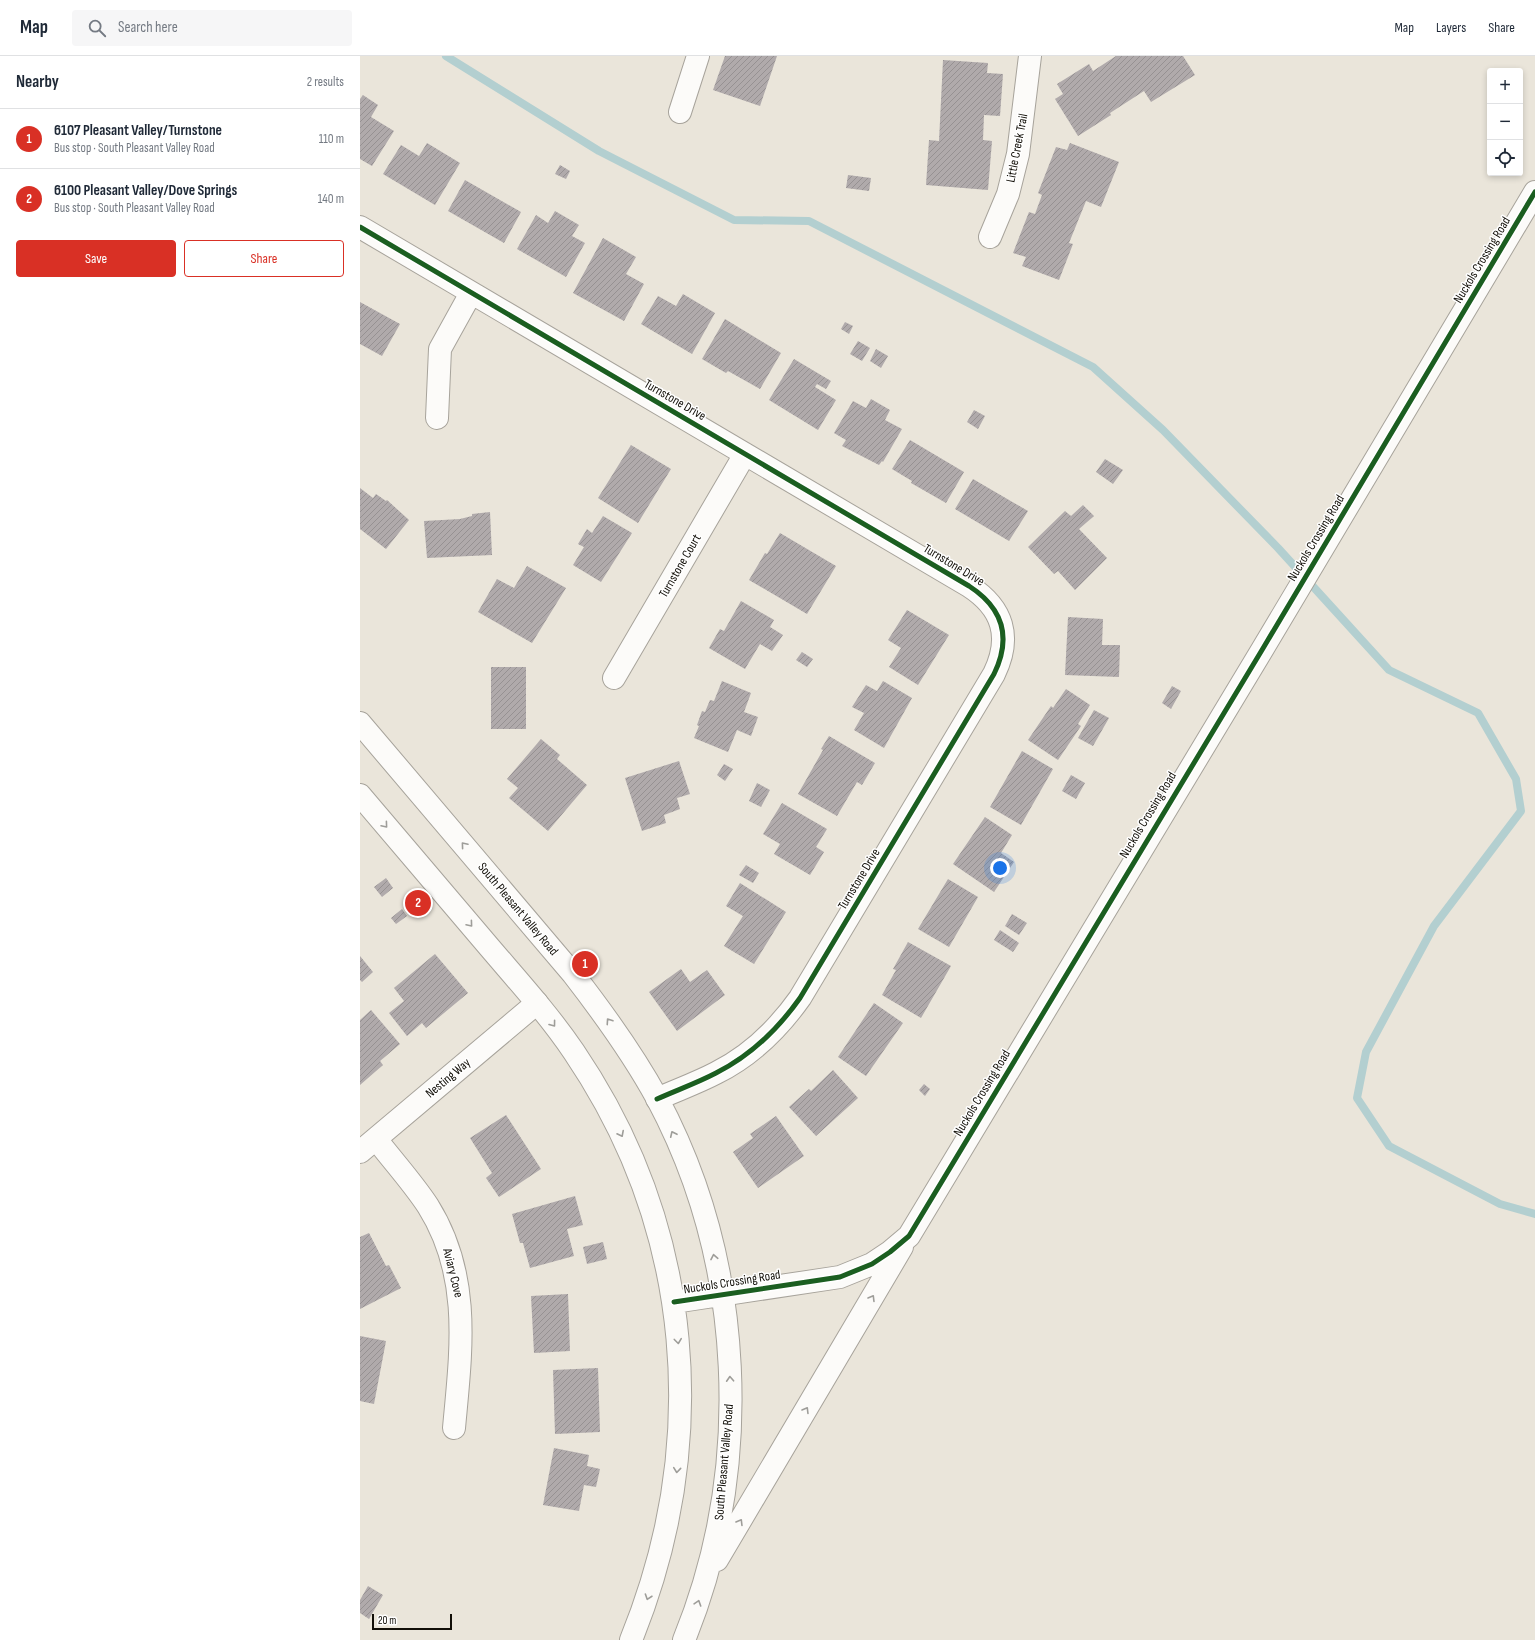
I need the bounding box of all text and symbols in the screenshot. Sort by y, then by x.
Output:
search box [72,10,352,46]
text: Map [20,16,48,39]
icon: search [86,17,108,39]
text: Search here [118,18,178,37]
text: Map [1394,19,1414,36]
text: Layers [1436,19,1466,36]
text: Share [1488,19,1515,36]
map controls [1487,68,1523,176]
button: + [1487,68,1523,104]
text: Nearby [16,72,59,92]
text: 2 results [307,74,344,90]
button: − [1487,104,1523,140]
street label: Little Creek Trail [1002,112,1032,184]
text: 6107 Pleasant Valley/Turnstone [54,121,222,140]
text: 1 [26,131,32,147]
text: 110 m [319,131,344,147]
text: Bus stop · South Pleasant Valley Road [54,140,215,156]
button: locate [1487,140,1523,176]
text: 6100 Pleasant Valley/Dove Springs [54,181,237,200]
text: 2 [26,191,32,207]
text: 140 m [318,191,344,207]
text: Bus stop · South Pleasant Valley Road [54,200,215,216]
street label: Nuckols Crossing Road [1450,214,1514,306]
button: Save [16,240,176,277]
button: Share [184,240,344,277]
street label: Turnstone Drive [641,376,709,424]
street label: Nuckols Crossing Road [1284,492,1348,584]
street label: Turnstone Court [655,531,705,601]
street label: Turnstone Drive [920,540,988,590]
street label: Nuckols Crossing Road [1116,769,1180,861]
one-way arrow [381,820,388,827]
one-way arrow [461,843,468,850]
street label: Turnstone Drive [834,845,884,913]
your location [990,858,1010,878]
street label: South Pleasant Valley Road [474,859,562,959]
pin: 2 [405,888,431,918]
one-way arrow [465,919,472,926]
pin: 1 [572,949,598,979]
one-way arrow [606,1018,614,1025]
one-way arrow [548,1019,555,1026]
street label: Nuckols Crossing Road [950,1047,1014,1139]
street label: Nesting Way [422,1055,474,1101]
one-way arrow [616,1130,624,1137]
one-way arrow [670,1131,678,1138]
street label: Aviary Cove [439,1246,467,1299]
one-way arrow [711,1254,719,1260]
street label: Nuckols Crossing Road [682,1266,782,1298]
one-way arrow [868,1295,875,1302]
one-way arrow [674,1338,683,1344]
one-way arrow [726,1376,734,1382]
street label: South Pleasant Valley Road [711,1403,737,1521]
one-way arrow [801,1407,808,1414]
one-way arrow [672,1467,681,1473]
one-way arrow [735,1519,742,1526]
one-way arrow [644,1593,652,1600]
one-way arrow [693,1600,702,1607]
scale bar [372,1612,452,1631]
text: 20 m [378,1614,396,1627]

